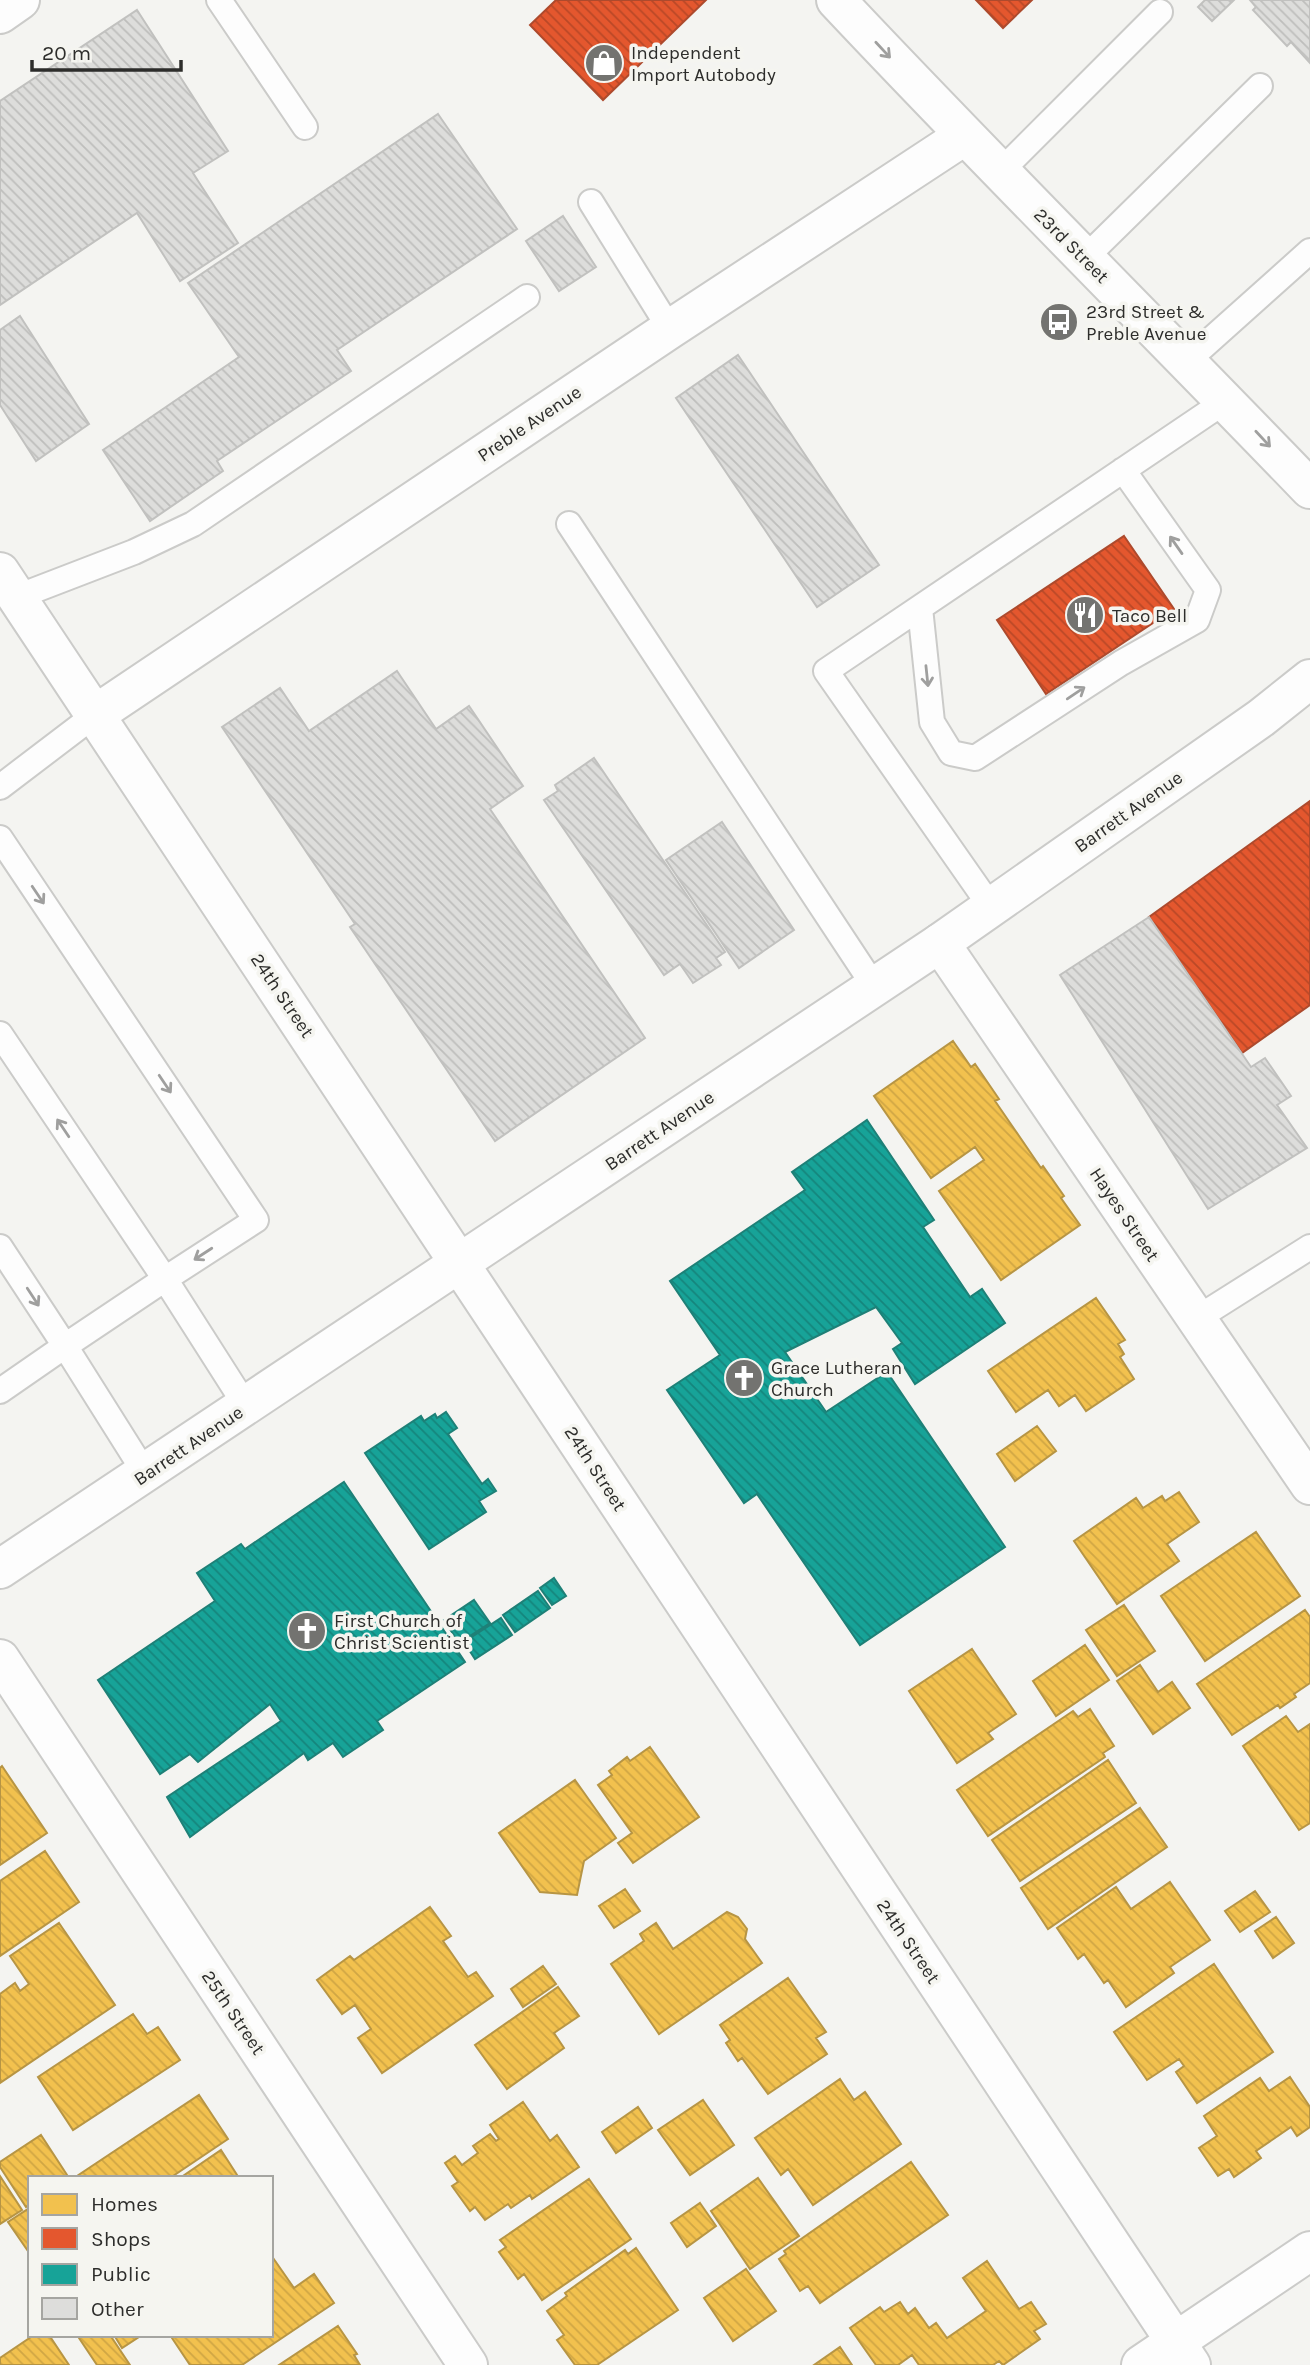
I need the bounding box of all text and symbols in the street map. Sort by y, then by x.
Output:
scale bar [32,28,180,72]
text: 20 m [42,41,91,65]
one-way arrow [874,41,891,58]
shop icon: Independent Import Autobody [583,42,625,84]
place label: Independent Import Autobody [631,42,776,86]
street label: 23rd Street [1029,204,1113,288]
bus stop icon: 23rd Street & Preble Avenue [1038,301,1080,343]
place label: 23rd Street & Preble Avenue [1086,301,1207,345]
street label: Preble Avenue [473,381,586,467]
one-way arrow [1255,431,1272,448]
one-way arrow [1169,536,1183,555]
restaurant icon: Taco Bell [1064,594,1106,636]
place label: Taco Bell [1112,605,1187,627]
one-way arrow [921,664,934,687]
one-way arrow [1066,685,1086,699]
street label: Barrett Avenue [1070,766,1187,857]
one-way arrow [31,885,45,904]
street label: 24th Street [246,949,318,1042]
one-way arrow [158,1074,172,1093]
street label: Barrett Avenue [601,1086,718,1175]
one-way arrow [56,1119,70,1138]
street label: Hayes Street [1085,1163,1164,1266]
one-way arrow [194,1247,213,1262]
one-way arrow [26,1286,40,1306]
church icon: Grace Lutheran Church [723,1357,765,1399]
place label: Grace Lutheran Church [771,1357,902,1401]
street label: Barrett Avenue [130,1401,247,1490]
street label: 24th Street [560,1422,631,1515]
church icon: First Church of Christ Scientist [286,1610,328,1652]
place label: First Church of Christ Scientist [334,1610,469,1654]
street label: 24th Street [872,1895,944,1988]
street label: 25th Street [197,1966,269,2059]
legend [28,2176,273,2337]
text: Homes [91,2192,158,2216]
text: Shops [91,2227,151,2251]
text: Public [91,2262,151,2286]
text: Other [91,2297,144,2321]

